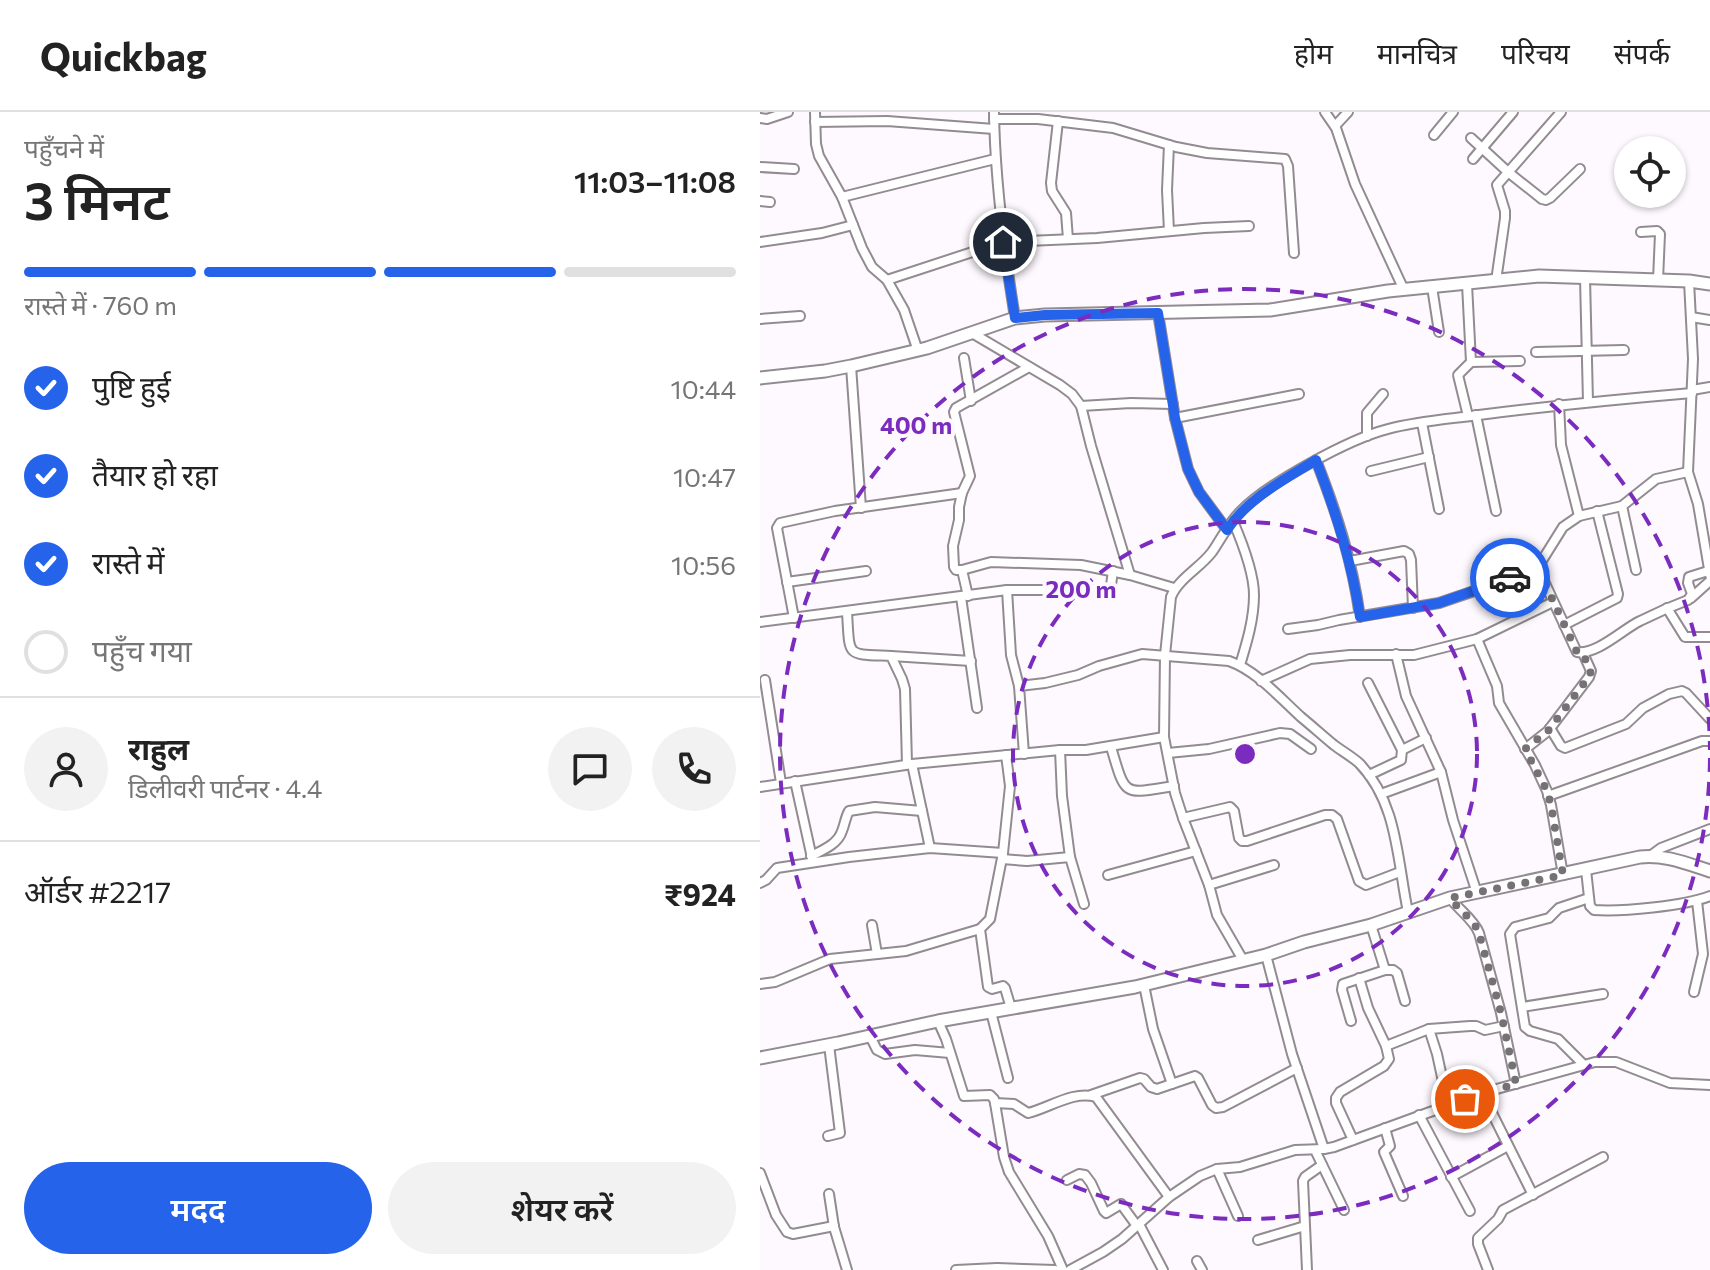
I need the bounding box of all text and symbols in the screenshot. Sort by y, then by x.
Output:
text: Quickbag [40,32,207,79]
text: होम [1294,36,1333,70]
text: मानचित्र [1377,36,1457,70]
text: परिचय [1501,36,1570,70]
text: संपर्क [1614,36,1670,70]
text: पहुँचने में [24,132,104,163]
map controls [1614,136,1686,208]
button: locate [1614,136,1686,208]
text: 11:03–11:08 [574,162,736,199]
text: 3 मिनट [24,167,170,231]
pin [969,208,1037,276]
icon: home [981,220,1025,264]
text: रास्ते में · 760 m [24,289,177,320]
icon: check [24,366,68,410]
text: पुष्टि हुई [92,367,171,404]
text: 10:44 [671,373,736,404]
text: 400 m [880,410,952,439]
icon: check [24,454,68,498]
text: तैयार हो रहा [92,455,218,492]
text: 10:47 [673,461,736,492]
courier [1470,538,1550,618]
icon: check [24,542,68,586]
text: रास्ते में [92,543,165,580]
text: 10:56 [671,549,736,580]
icon: car [1488,556,1532,600]
text: 200 m [1046,574,1116,603]
text: पहुँच गया [92,631,192,668]
button: person [24,727,108,811]
button: chat [548,727,632,811]
button: phone [652,727,736,811]
text: राहुल [128,729,189,766]
centre of rings [1231,740,1259,768]
text: डिलीवरी पार्टनर · 4.4 [128,772,322,803]
text: ऑर्डर #2217 [24,872,171,909]
text: ₹924 [664,875,736,912]
pin [1431,1065,1499,1133]
icon: bag [1443,1077,1487,1121]
button: मदद [24,1162,372,1254]
button: शेयर करें [388,1162,736,1254]

